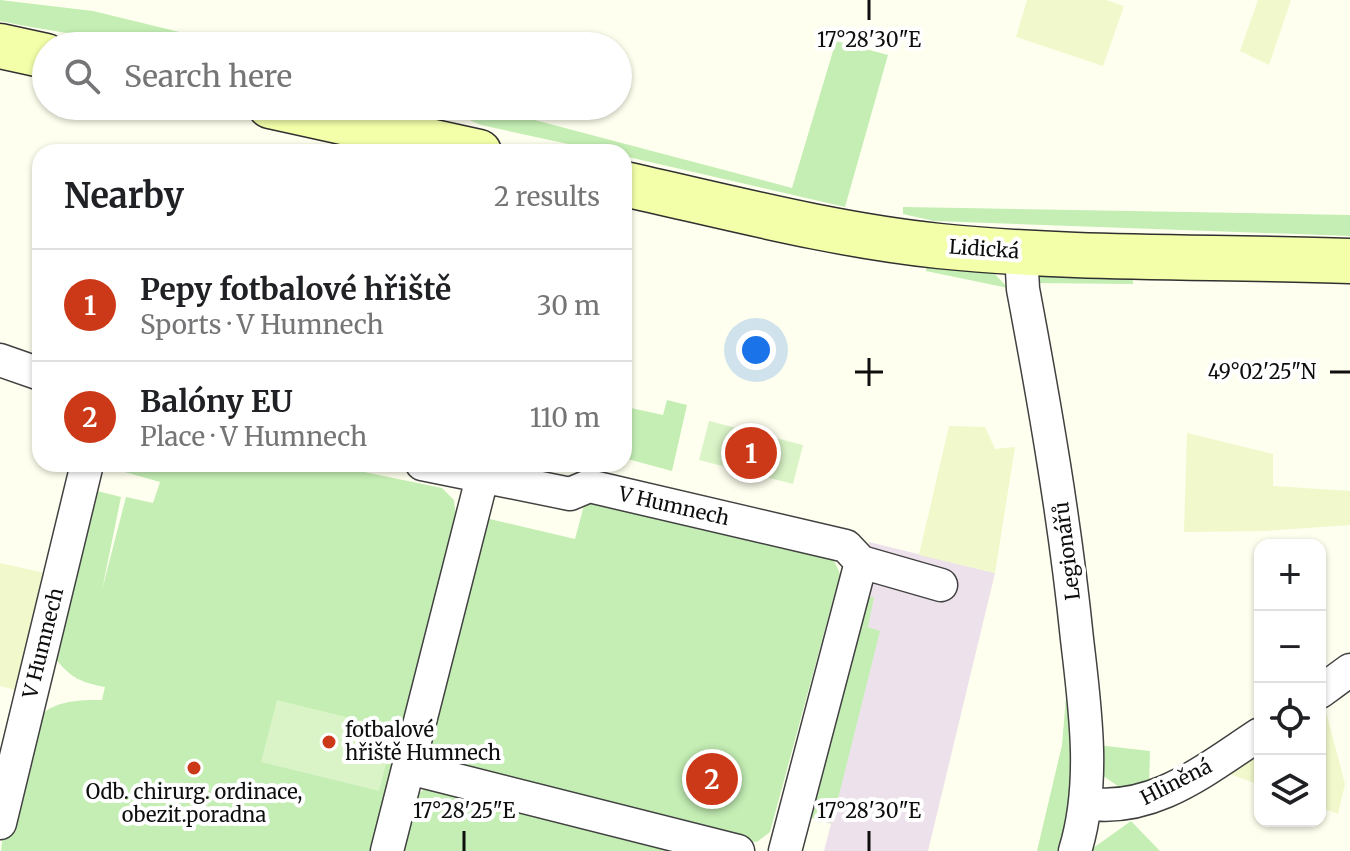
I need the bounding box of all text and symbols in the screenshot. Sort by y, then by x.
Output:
text: 17°28'30"E [817,27,921,52]
search box [32,32,632,120]
icon: search [60,54,104,98]
text: Search here [124,57,292,95]
text: Nearby [64,175,184,217]
text: 2 results [494,180,600,213]
street label: Lidická [948,234,1020,263]
text: Pepy fotbalové hřiště [140,270,451,308]
text: 1 [84,289,96,322]
text: 30 m [537,289,600,322]
text: Sports · V Humnech [140,308,384,341]
your location [736,330,776,370]
text: 49°02'25"N [1208,359,1317,384]
text: Balóny EU [140,382,293,420]
text: 2 [82,401,98,434]
text: 110 m [530,401,600,434]
text: Place · V Humnech [140,420,367,453]
pin: 1 [725,423,777,483]
street label: V Humnech [615,480,732,530]
street label: Legionářů [1048,500,1085,602]
map controls [1254,539,1326,827]
button: + [1254,539,1326,611]
street label: V Humnech [16,585,68,702]
button: − [1254,611,1326,683]
button: locate [1254,683,1326,755]
place label: fotbalové hřiště Humnech [345,717,501,765]
marker: fotbalové hřiště Humnech [320,733,338,751]
pin: 2 [686,749,738,809]
street label: Hliněná [1136,753,1216,810]
button: layers [1254,755,1326,827]
marker: Odb. chirurg. ordinace, obezit.poradna [185,759,203,777]
place label: Odb. chirurg. ordinace, obezit.poradna [86,779,302,827]
text: 17°28'25"E [413,798,515,823]
text: 17°28'30"E [817,798,921,823]

